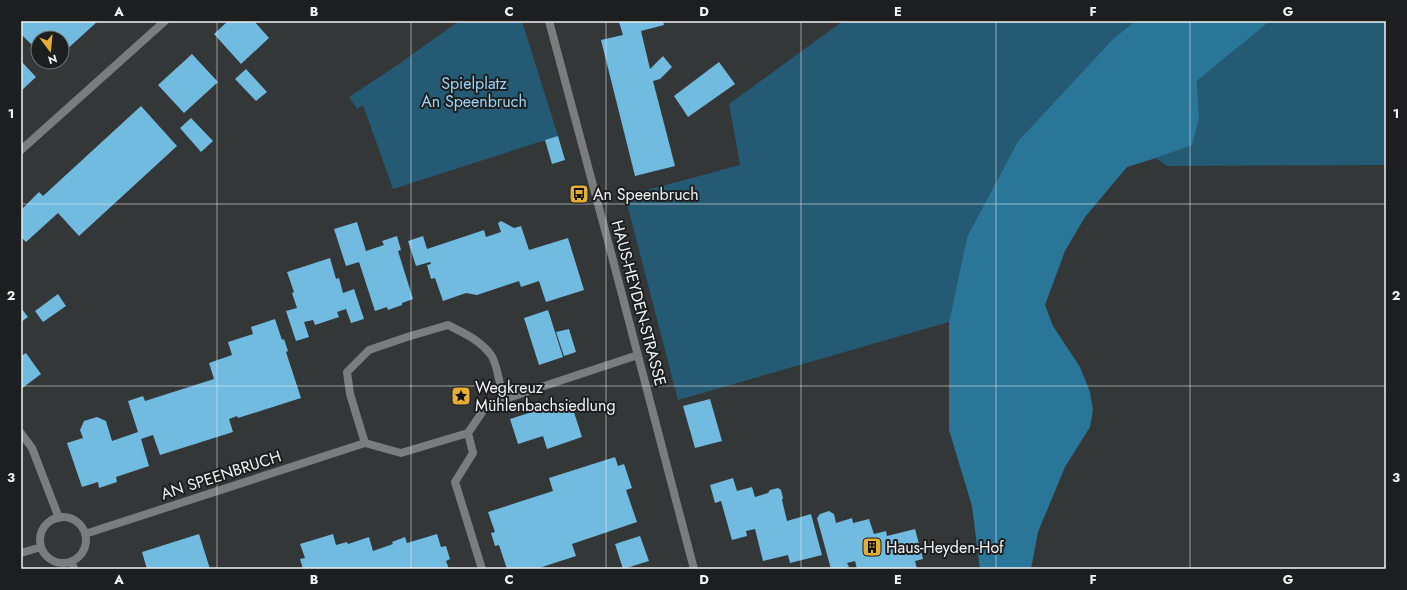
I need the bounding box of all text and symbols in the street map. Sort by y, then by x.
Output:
text: A [113,2,124,21]
text: B [310,2,319,21]
text: C [504,2,514,21]
text: D [699,2,709,21]
text: E [894,2,902,21]
text: F [1089,2,1097,21]
text: G [1283,2,1294,21]
north arrow [30,30,70,70]
text: N [46,51,59,69]
park label: Spielplatz An Speenbruch [421,72,527,113]
text: 1 [8,104,14,123]
text: 1 [1393,104,1399,123]
bus stop icon: An Speenbruch [568,183,590,205]
place label: An Speenbruch [593,183,699,206]
street label: HAUS-HEYDEN-STRASSE [606,217,672,389]
text: 2 [7,286,15,305]
text: 2 [1392,286,1400,305]
place label: Wegkreuz Mühlenbachsiedlung [475,376,616,417]
place icon: Wegkreuz Mühlenbachsiedlung [450,385,472,407]
street label: AN SPEENBRUCH [158,445,284,505]
text: 3 [7,468,15,487]
text: 3 [1392,468,1400,487]
building icon: Haus-Heyden-Hof [861,536,883,558]
place label: Haus-Heyden-Hof [886,536,1004,559]
text: A [113,570,124,589]
text: B [310,570,319,589]
text: C [504,570,514,589]
text: D [699,570,709,589]
text: E [894,570,902,589]
text: F [1089,570,1097,589]
text: G [1283,570,1294,589]

